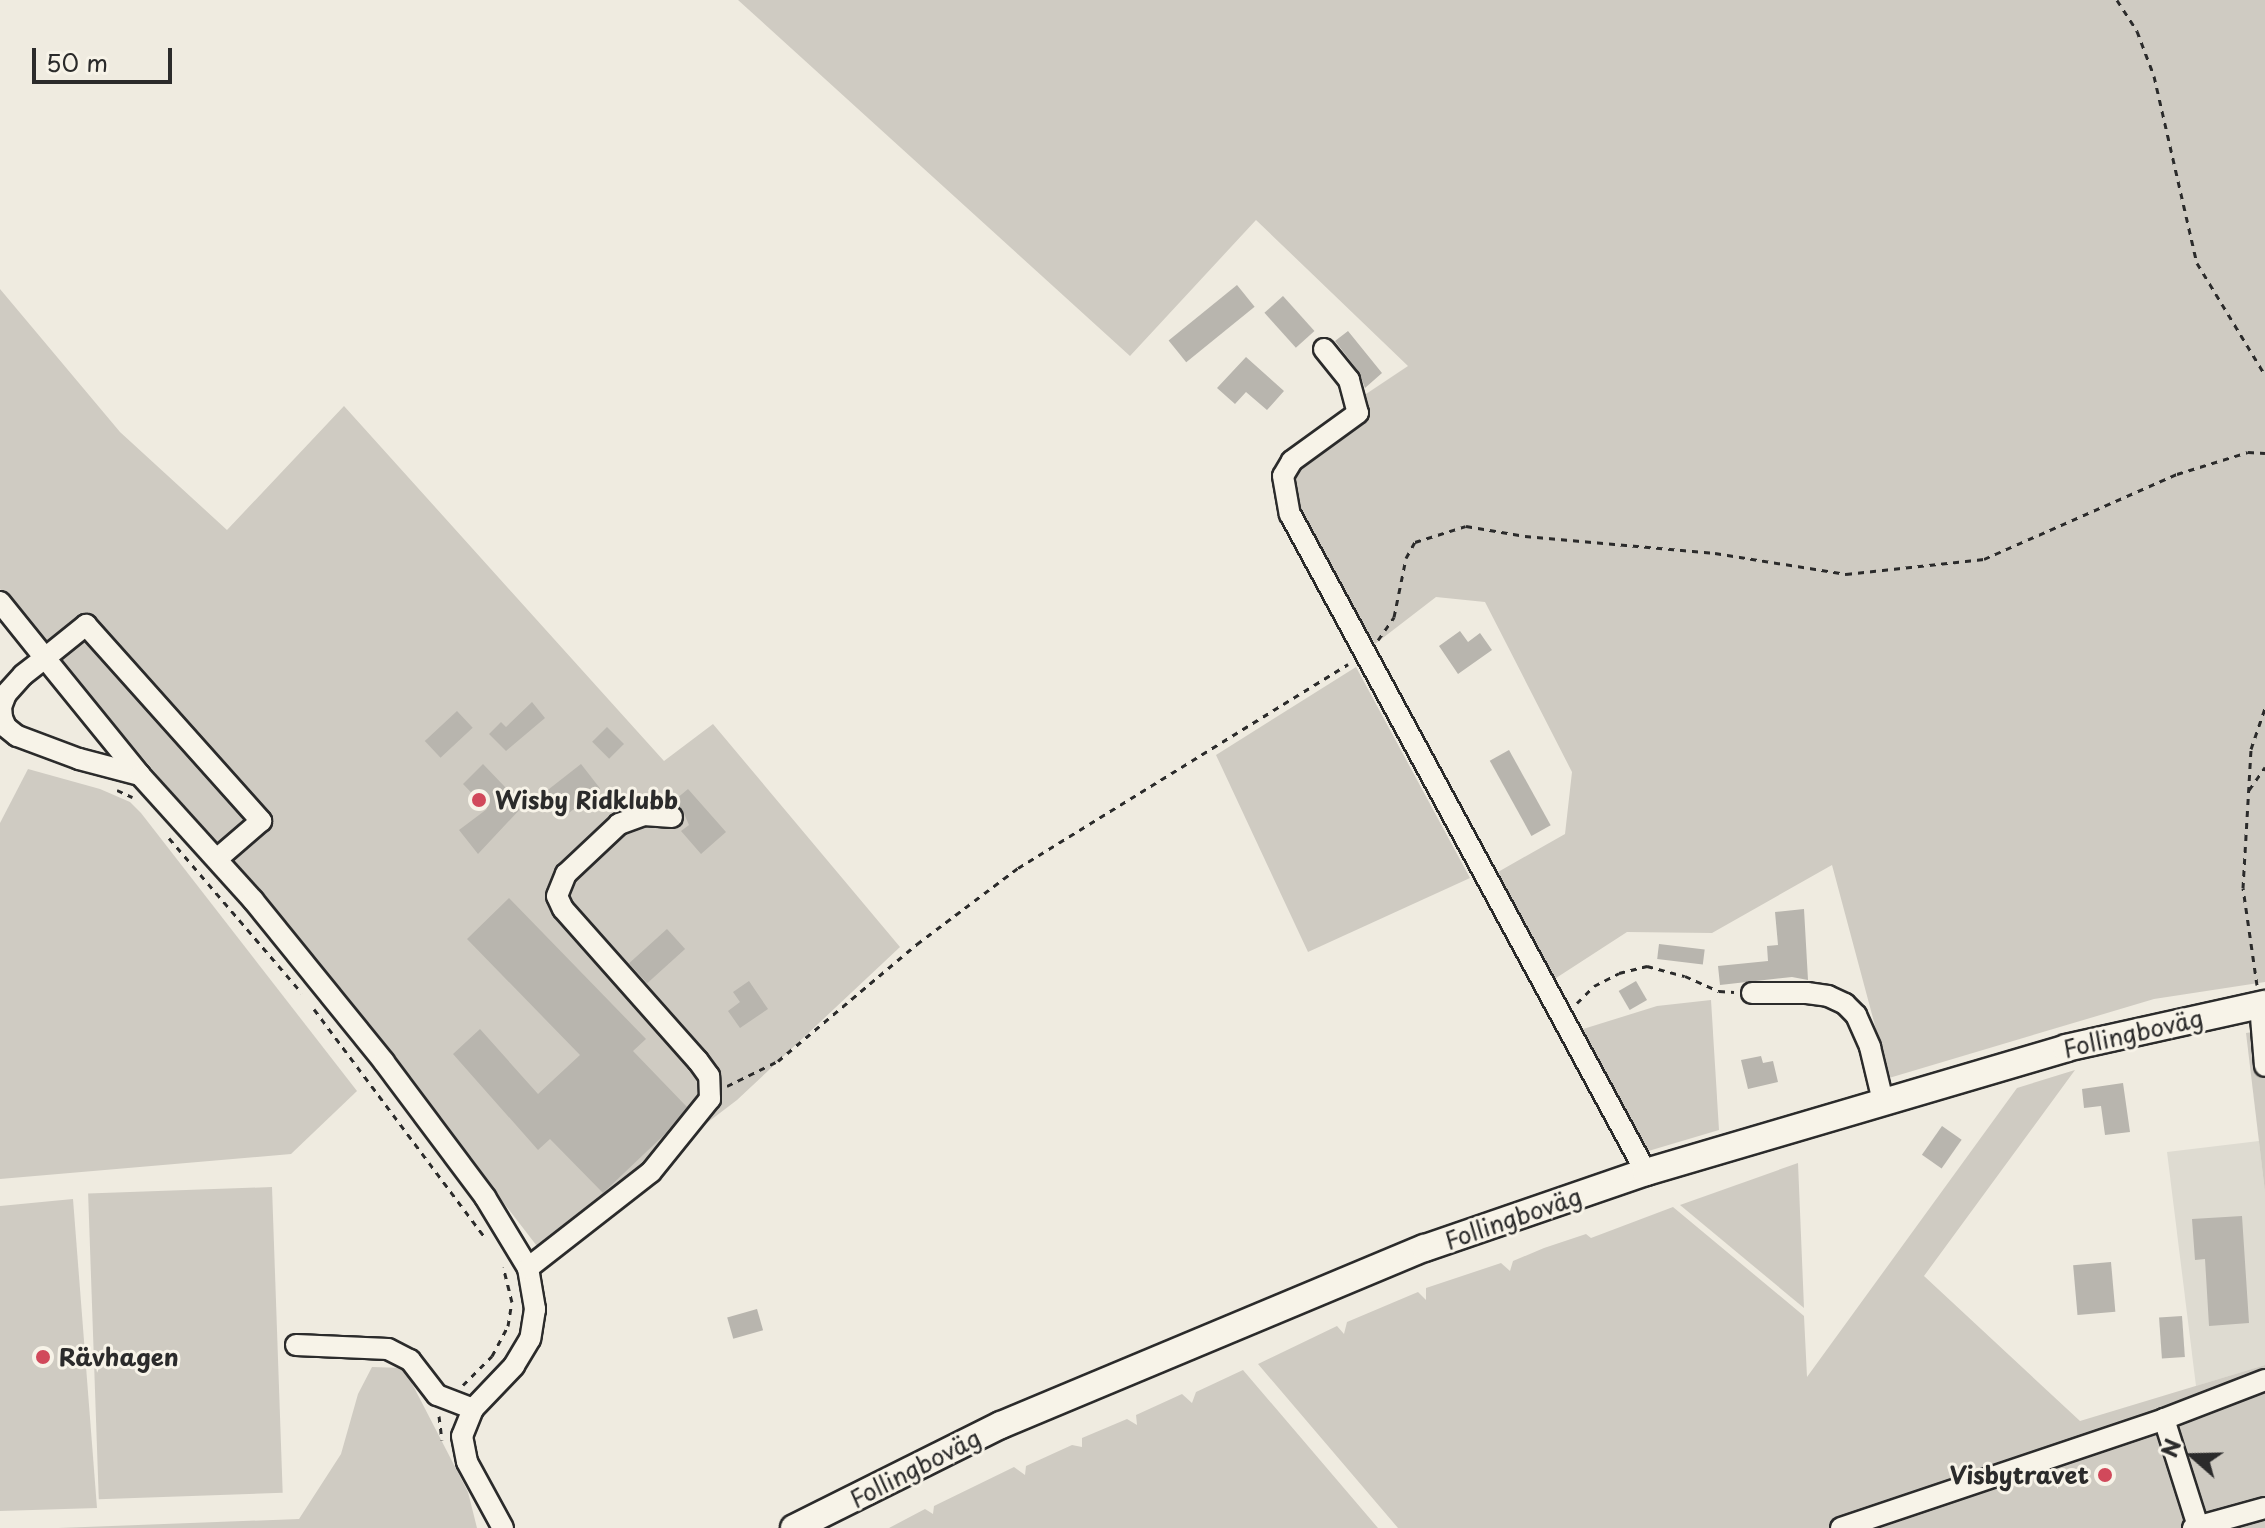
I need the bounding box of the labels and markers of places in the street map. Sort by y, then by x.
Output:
place label: Wisby Ridklubb [495,786,679,814]
marker: Wisby Ridklubb [470,791,488,809]
place label: Rävhagen [59,1343,179,1371]
marker: Rävhagen [34,1348,52,1366]
place label: Visbytravet [1950,1461,2089,1489]
marker: Visbytravet [2096,1466,2114,1484]

